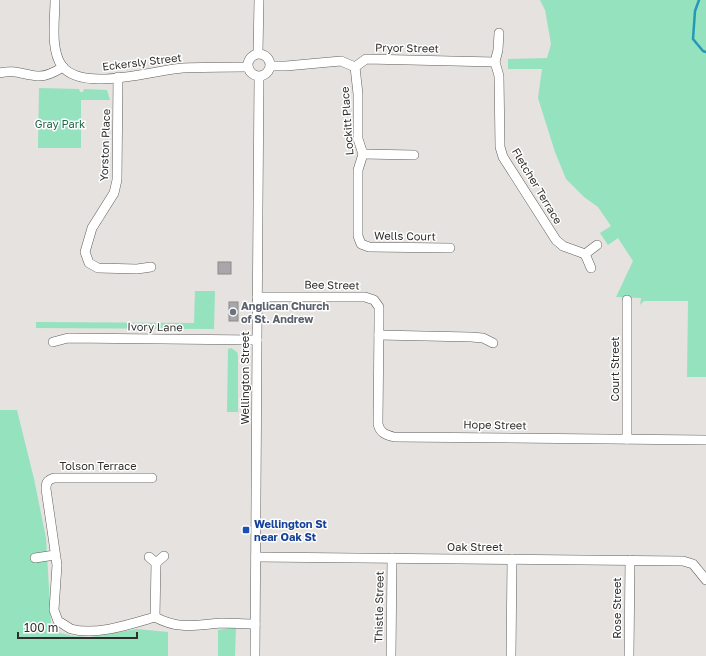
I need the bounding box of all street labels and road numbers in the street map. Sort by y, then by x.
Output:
street label: Pryor Street [375,40,439,55]
street label: Eckersly Street [102,50,182,73]
street label: Lockitt Place [338,86,355,156]
street label: Yorston Place [97,108,112,182]
street label: Fletcher Terrace [510,145,565,226]
street label: Wells Court [374,228,436,243]
street label: Bee Street [304,278,360,291]
street label: Ivory Lane [127,320,183,333]
street label: Wellington Street [238,331,251,425]
street label: Court Street [608,337,621,401]
street label: Hope Street [463,417,527,432]
street label: Tolson Terrace [59,459,137,472]
street label: Oak Street [447,540,503,553]
street label: Thistle Street [371,571,386,643]
street label: Rose Street [610,577,623,639]

